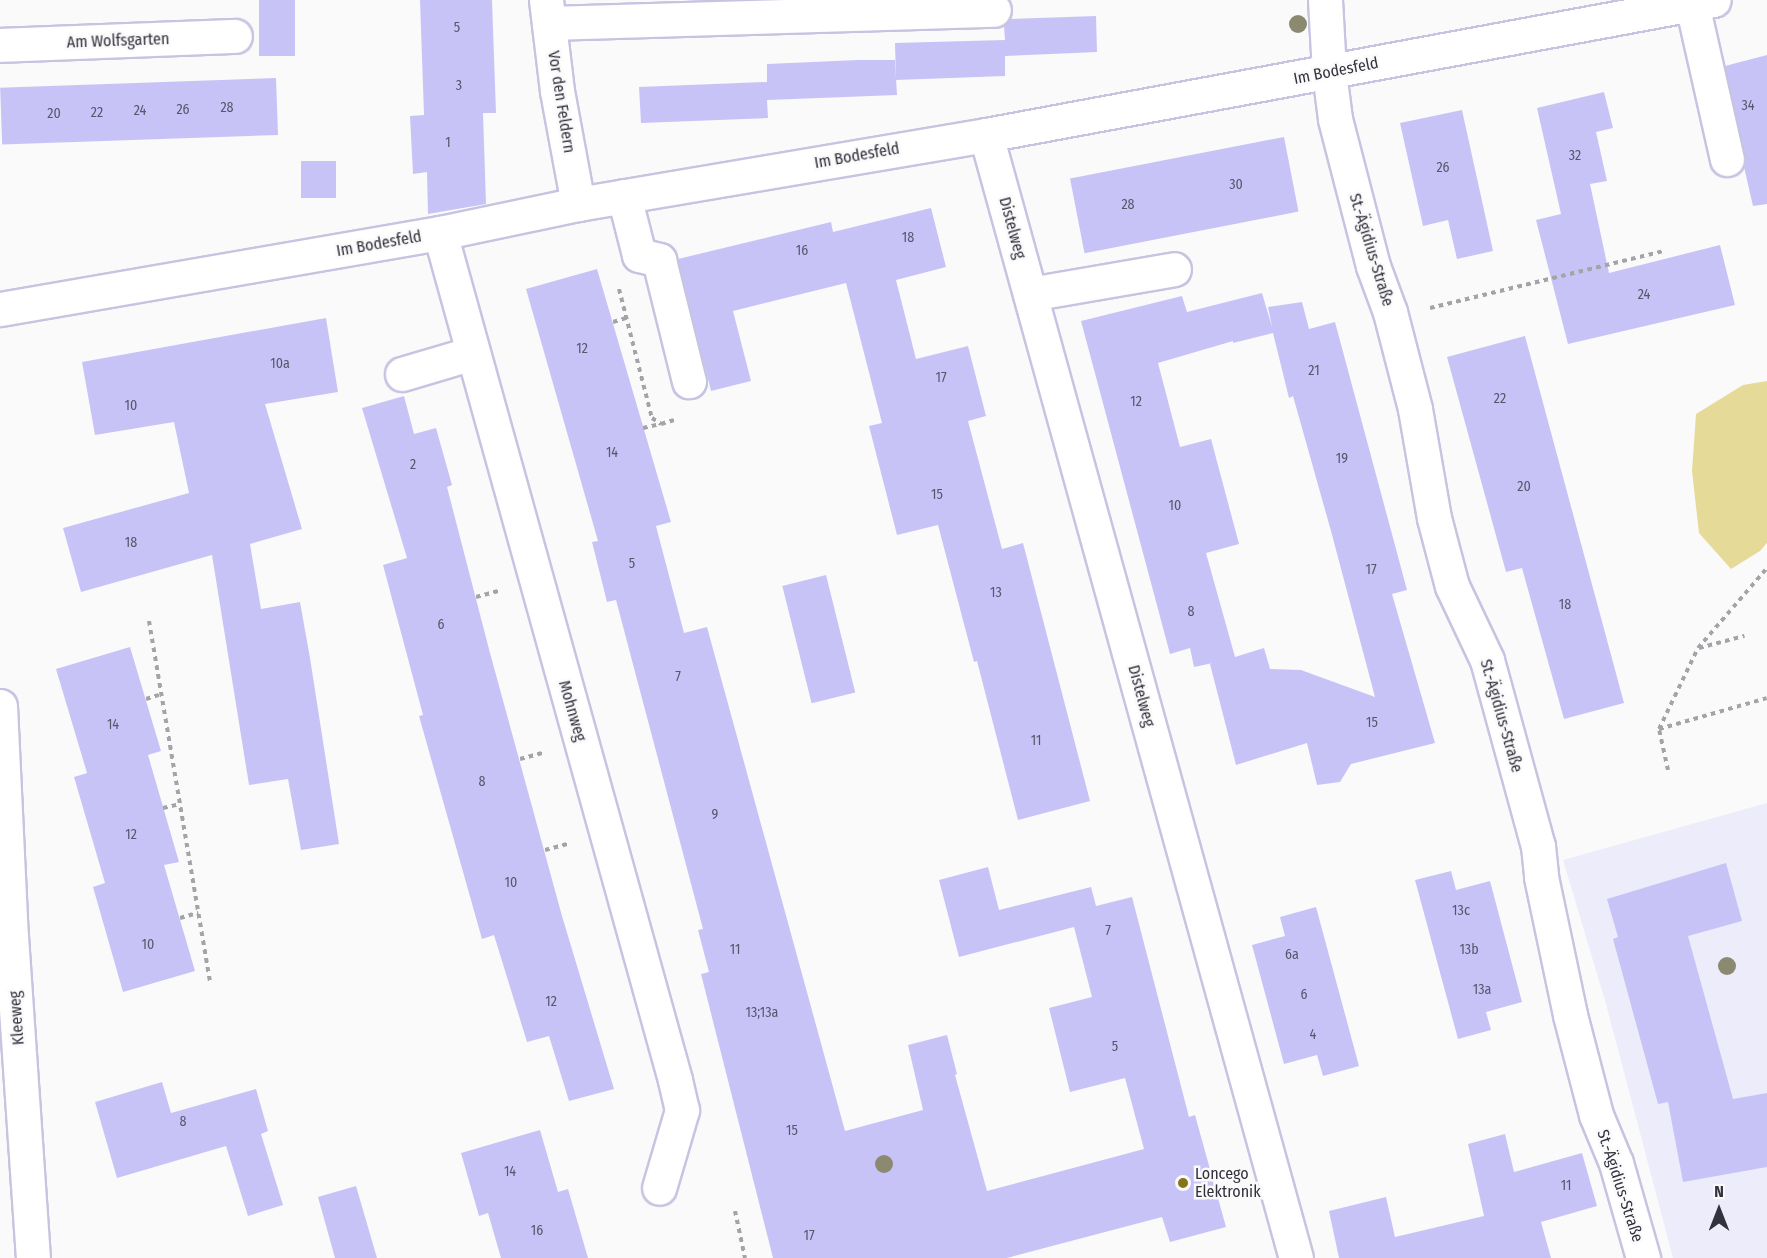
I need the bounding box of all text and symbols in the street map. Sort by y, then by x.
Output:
house number: 5 [454,20,460,36]
street label: Am Wolfsgarten [66,30,170,52]
street label: Vor den Feldern [543,50,579,154]
street label: Im Bodesfeld [1292,53,1380,89]
house number: 3 [456,78,462,94]
house number: 34 [1741,98,1755,114]
house number: 28 [220,100,234,116]
house number: 26 [176,102,190,118]
house number: 24 [134,103,146,119]
house number: 22 [91,105,103,121]
house number: 20 [47,106,61,122]
house number: 1 [445,135,451,151]
street label: Im Bodesfeld [813,139,901,173]
house number: 32 [1569,148,1581,164]
house number: 26 [1436,160,1450,176]
house number: 30 [1229,177,1243,193]
street label: St.-Ägidius-Straße [1345,191,1397,309]
street label: Distelweg [995,195,1029,261]
house number: 28 [1121,197,1135,213]
street label: Im Bodesfeld [335,227,423,261]
house number: 18 [902,230,914,246]
house number: 16 [796,243,808,259]
house number: 24 [1638,287,1650,303]
house number: 12 [576,341,588,357]
house number: 10a [270,356,290,372]
house number: 21 [1308,363,1320,379]
house number: 17 [935,370,947,386]
house number: 22 [1494,391,1506,407]
house number: 12 [1130,394,1142,410]
house number: 10 [125,398,137,414]
house number: 14 [606,445,618,461]
house number: 19 [1336,451,1348,467]
house number: 2 [410,457,416,473]
house number: 20 [1517,479,1531,495]
house number: 15 [931,487,943,503]
house number: 10 [1169,498,1181,514]
house number: 18 [125,535,137,551]
house number: 5 [629,556,635,572]
house number: 17 [1365,562,1377,578]
house number: 13 [990,585,1002,601]
house number: 18 [1559,597,1571,613]
house number: 8 [1188,604,1194,620]
house number: 6 [438,617,444,633]
street label: St.-Ägidius-Straße [1476,657,1526,775]
street label: Distelweg [1124,663,1158,729]
house number: 7 [675,669,681,685]
street label: Mohnweg [554,678,590,744]
house number: 15 [1366,715,1378,731]
house number: 14 [107,717,119,733]
house number: 11 [1031,733,1041,749]
house number: 8 [479,774,485,790]
house number: 9 [712,807,718,823]
house number: 12 [125,827,137,843]
house number: 10 [505,875,517,891]
house number: 13c [1452,903,1470,919]
house number: 7 [1105,923,1111,939]
house number: 10 [142,937,154,953]
house number: 11 [730,942,740,958]
house number: 13b [1459,942,1479,958]
house number: 6a [1285,947,1299,963]
house number: 13a [1473,982,1491,998]
house number: 6 [1301,987,1307,1003]
street label: Kleeweg [6,990,28,1046]
house number: 12 [545,994,557,1010]
house number: 13;13a [746,1005,778,1021]
house number: 4 [1310,1027,1316,1043]
house number: 5 [1112,1039,1118,1055]
house number: 8 [180,1114,186,1130]
house number: 15 [786,1123,798,1139]
street label: St.-Ägidius-Straße [1593,1127,1647,1245]
house number: 14 [504,1164,516,1180]
place label: Loncego Elektronik [1195,1164,1261,1202]
marker: Loncego Elektronik [1176,1176,1190,1190]
house number: 11 [1561,1178,1571,1194]
north arrow [1689,1180,1749,1240]
text: N [1714,1182,1724,1201]
house number: 16 [531,1223,543,1239]
house number: 17 [803,1228,815,1244]

